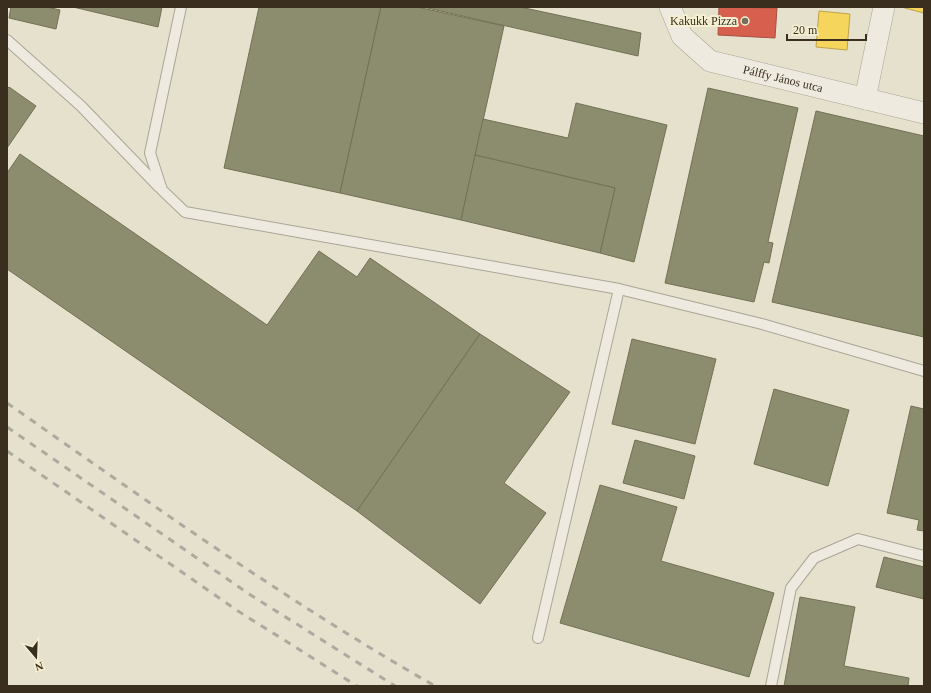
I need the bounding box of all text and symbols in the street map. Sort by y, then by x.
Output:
place label: Kakukk Pizza [670,14,738,28]
marker: Kakukk Pizza [740,16,750,26]
scale bar [787,16,866,42]
text: 20 m [793,23,818,37]
street label: Pálffy János utca [742,62,825,95]
north arrow [16,637,56,677]
text: N [33,659,45,673]

